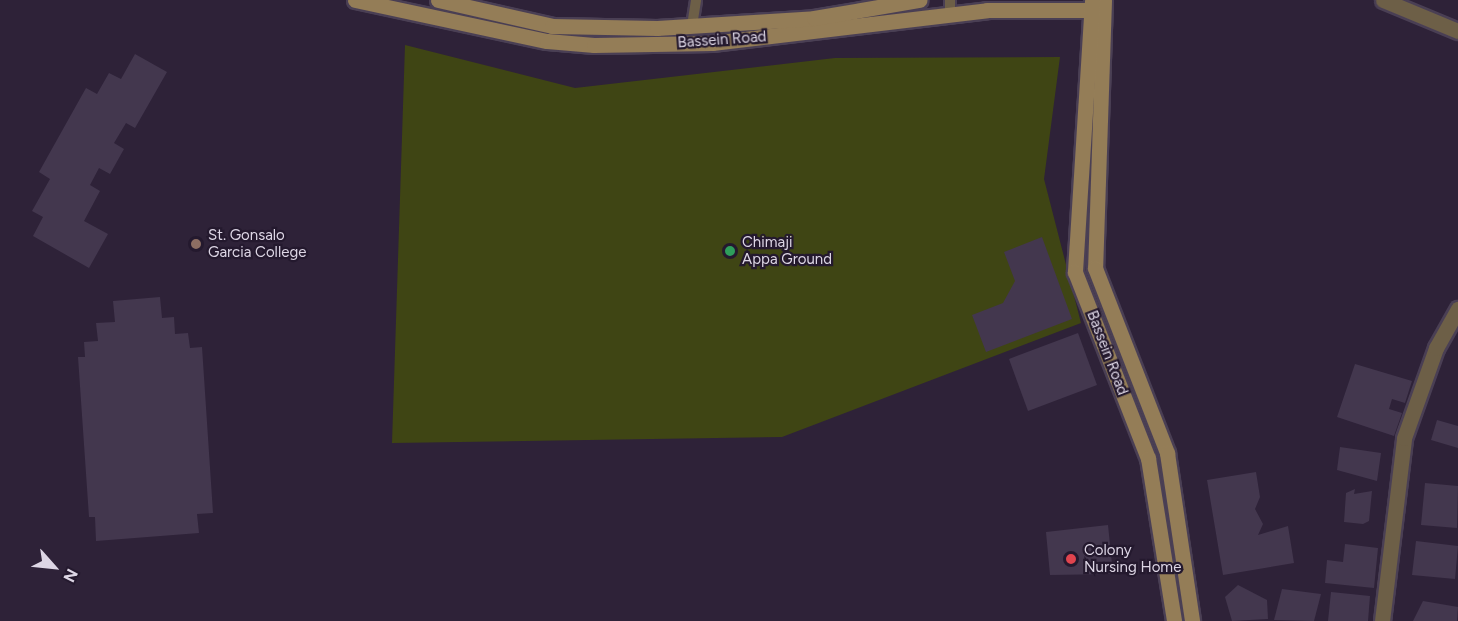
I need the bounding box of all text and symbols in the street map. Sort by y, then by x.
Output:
street label: Bassein Road [677,28,767,52]
place label: St. Gonsalo Garcia College [208,226,306,261]
place label: Chimaji Appa Ground [742,233,832,268]
marker: St. Gonsalo Garcia College [189,237,203,251]
marker: Chimaji Appa Ground [723,244,737,258]
street label: Bassein Road [1083,308,1131,398]
north arrow [24,537,84,597]
place label: Colony Nursing Home [1084,541,1181,576]
marker: Colony Nursing Home [1062,550,1080,568]
text: N [59,566,82,585]

